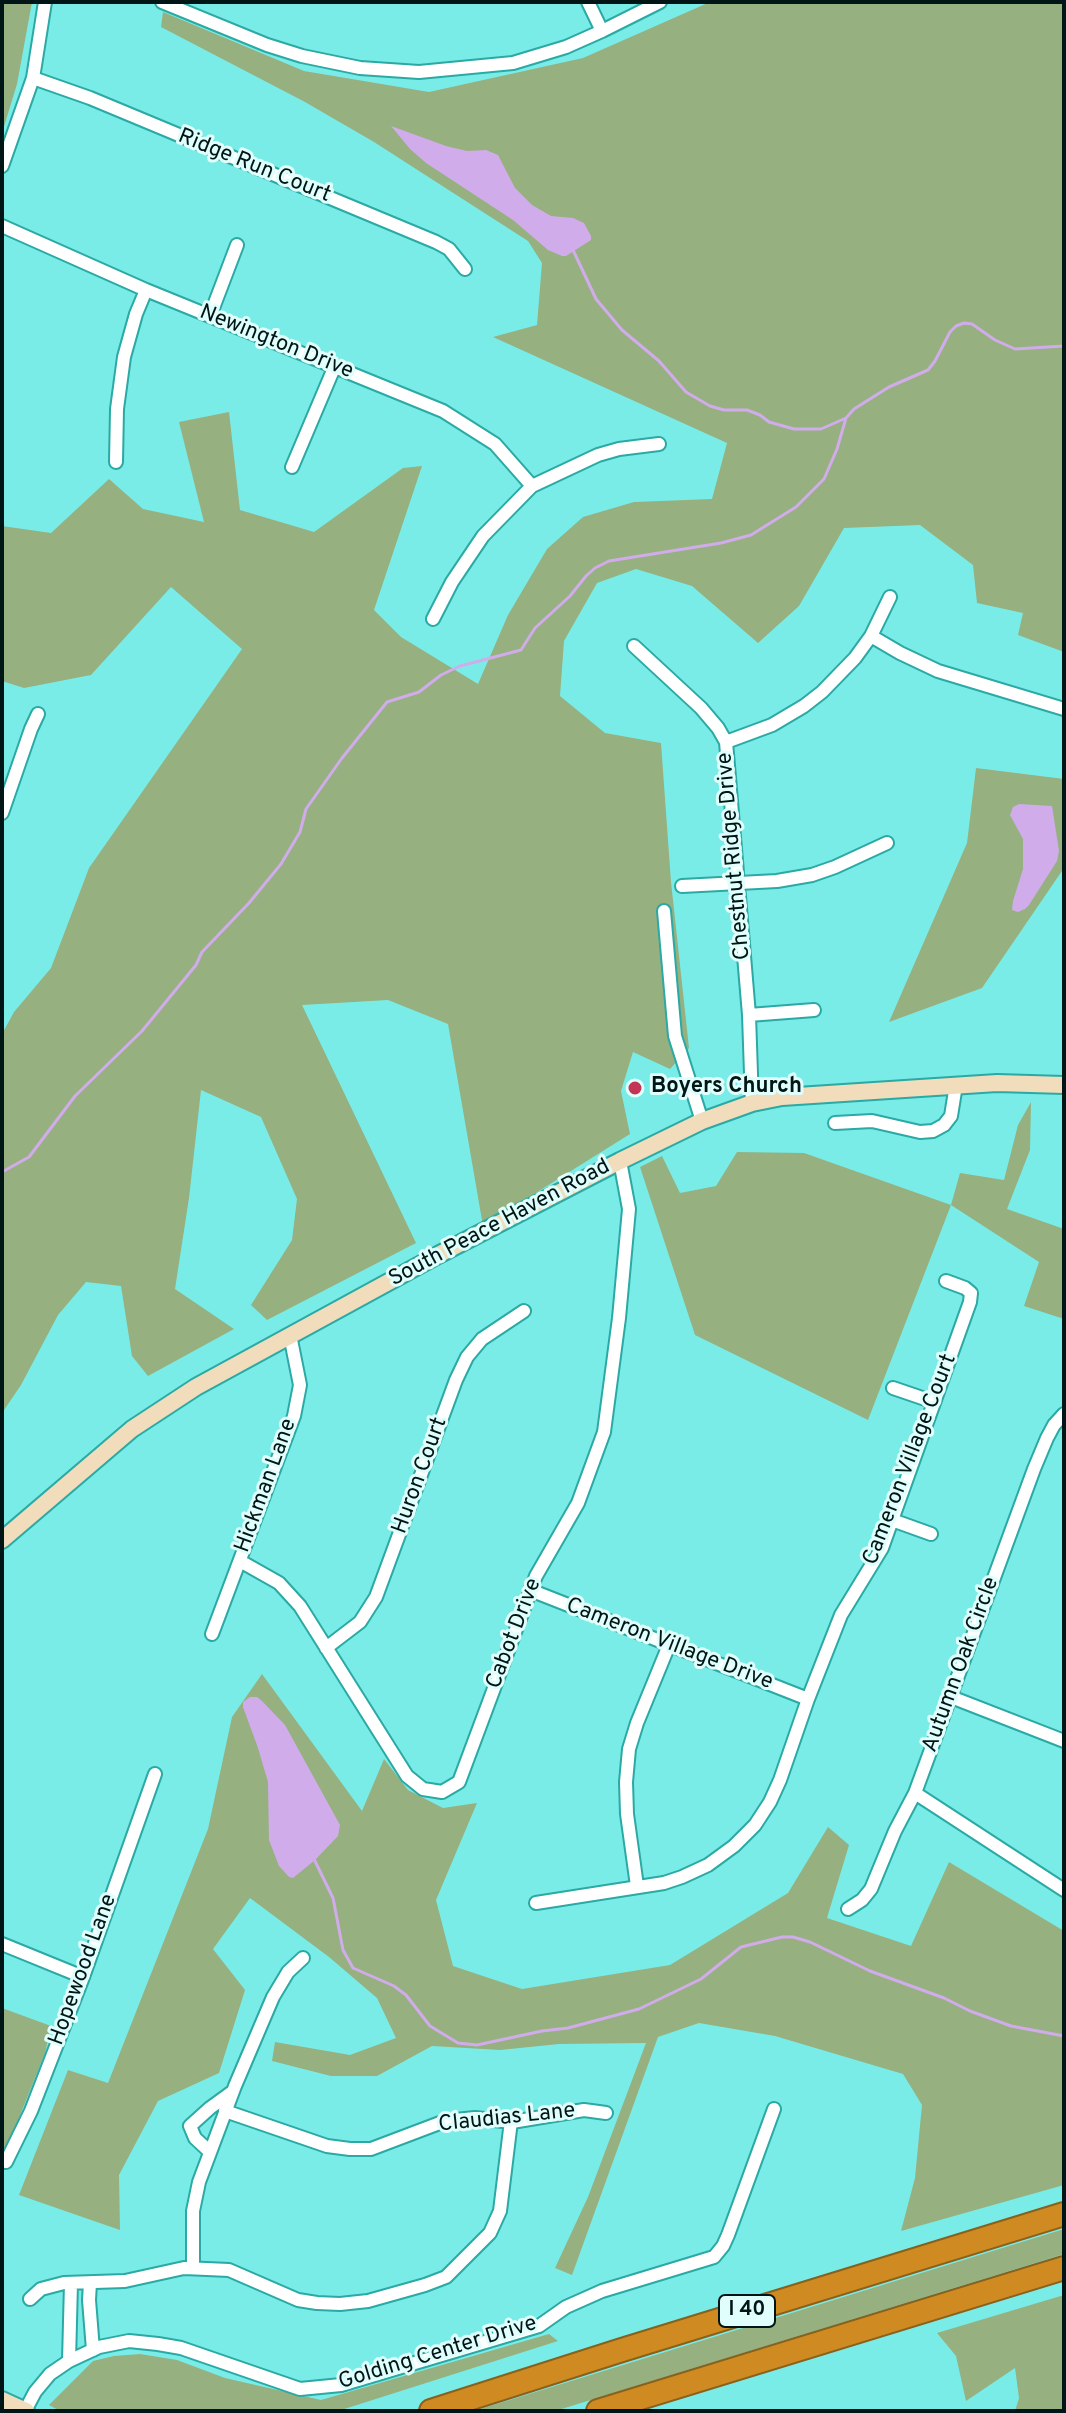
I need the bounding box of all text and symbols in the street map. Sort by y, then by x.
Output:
street label: Ridge Run Court [174,124,334,210]
street label: Newington Drive [195,300,357,386]
street label: Chestnut Ridge Drive [713,751,757,961]
place label: Boyers Church [651,1075,802,1101]
marker: Boyers Church [626,1079,644,1097]
street label: South Peace Haven Road [385,1154,615,1294]
street label: Cameron Village Court [859,1351,963,1569]
street label: Huron Court [388,1414,454,1538]
street label: Hickman Lane [231,1415,303,1557]
street label: Autumn Oak Circle [918,1574,1006,1756]
street label: Cabot Drive [482,1575,548,1693]
street label: Cameron Village Drive [562,1593,776,1697]
street label: Hopewood Lane [44,1891,124,2049]
street label: Claudias Lane [437,2099,577,2139]
road number: I 40 [719,2295,775,2327]
street label: Golding Center Drive [336,2311,540,2397]

